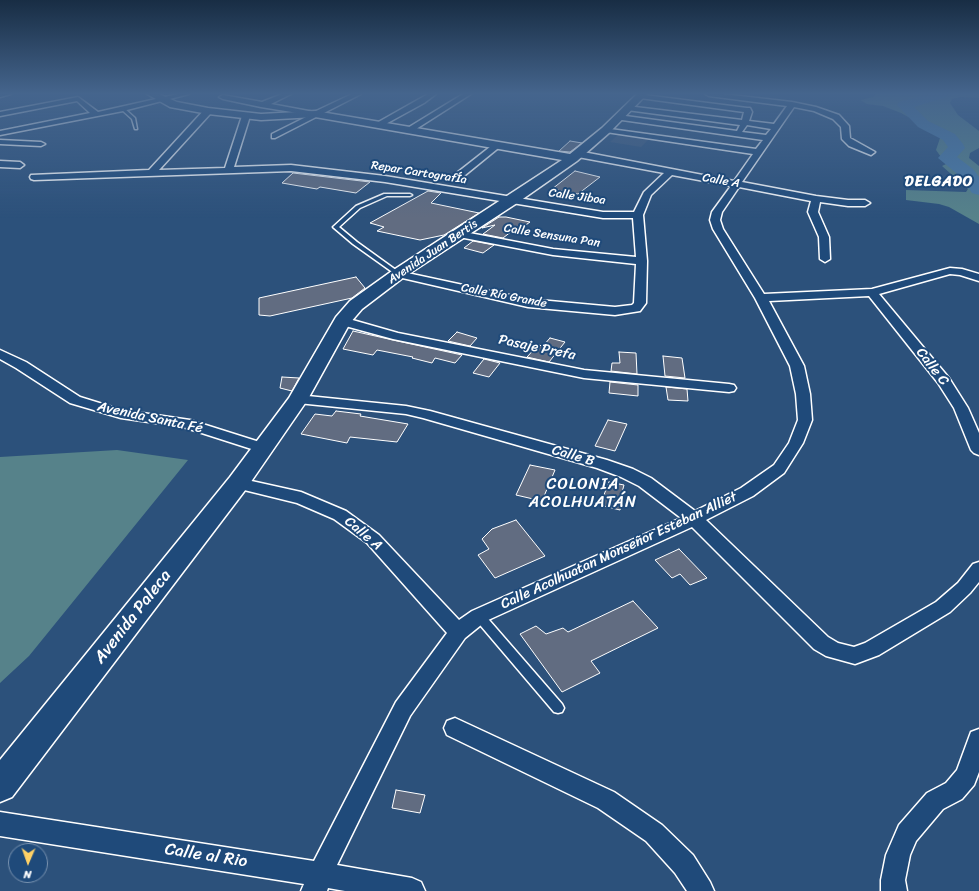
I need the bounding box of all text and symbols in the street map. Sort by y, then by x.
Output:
street label: Repar CartografÍa [370,158,468,188]
street label: Calle A [701,171,741,191]
district label: DELGADO [904,173,974,191]
street label: Calle Jiboa [548,186,606,208]
street label: Avenida Juan Bertis [386,217,480,287]
street label: Calle Sensuna Pan [503,221,601,251]
street label: Calle Río Grande [460,281,548,311]
street label: Pasaje Prefa [497,332,577,364]
street label: Calle C [912,345,952,389]
street label: Avenida Santa Fé [96,399,204,437]
street label: Calle B [550,442,596,470]
district label: COLONIA ACOLHUATÁN [529,475,637,513]
street label: Calle Acolhuatan Monseñor Esteban Alliet [498,489,740,613]
street label: Calle A [341,513,385,555]
street label: Avenida Paleca [90,566,176,668]
street label: Calle al Rio [163,839,249,873]
north arrow [8,843,48,883]
text: N [23,865,32,884]

